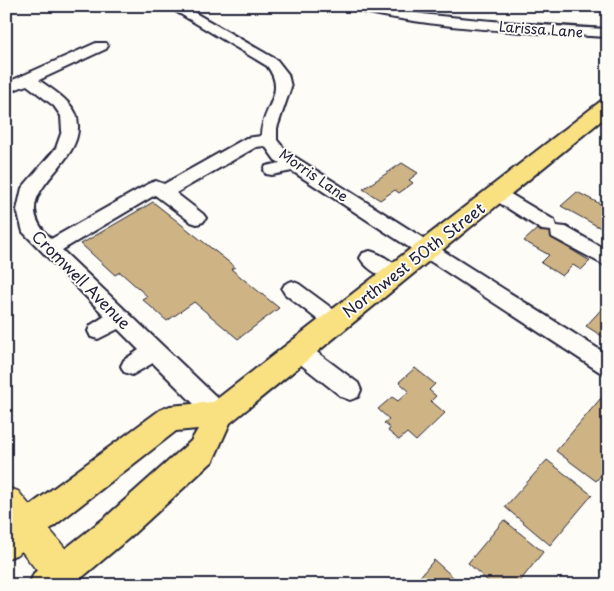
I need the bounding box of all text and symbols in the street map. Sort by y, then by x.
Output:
street label: Larissa Lane [498,16,584,42]
street label: Morris Lane [275,143,353,207]
street label: Northwest 50th Street [337,195,490,322]
street label: Cromwell Avenue [27,224,137,334]

